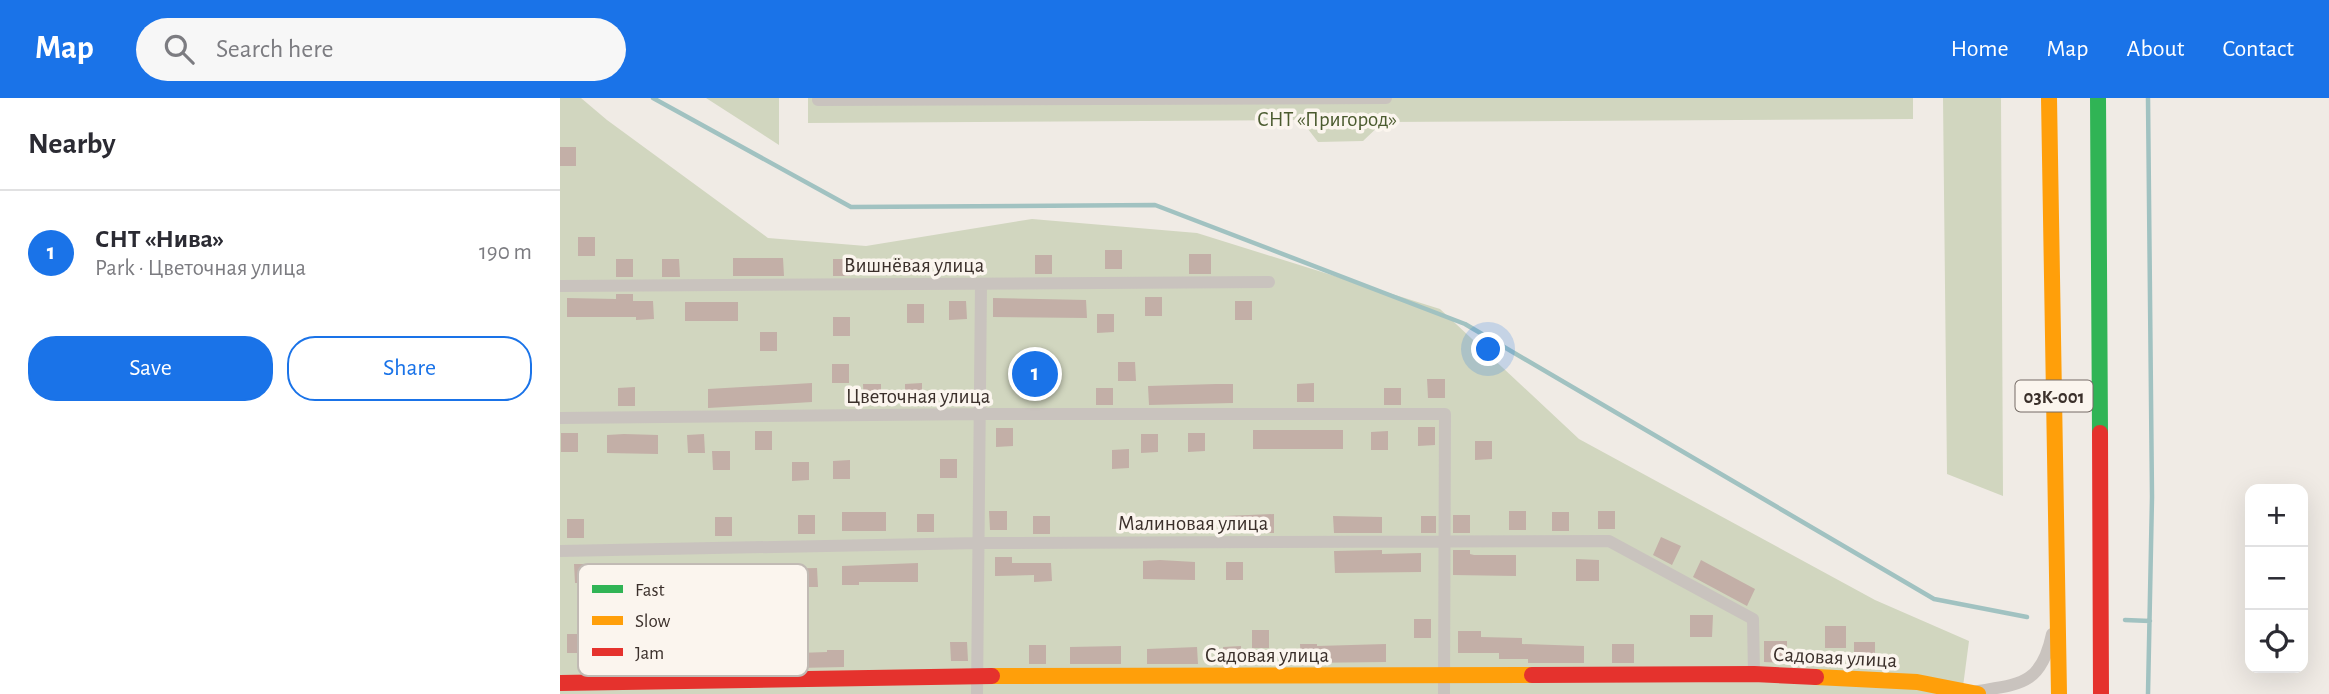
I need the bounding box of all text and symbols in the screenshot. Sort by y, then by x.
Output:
search box [136,18,626,81]
icon: search [160,30,198,68]
text: Map [35,32,94,65]
text: Search here [216,36,334,62]
text: Home [1951,37,2009,61]
text: Map [2047,37,2089,61]
text: About [2127,37,2184,61]
text: Contact [2222,37,2294,61]
park label: СНТ «Пригород» [1257,109,1397,130]
text: Nearby [28,129,116,159]
text: СНТ «Нива» [95,226,224,252]
text: 1 [47,241,55,264]
text: 190 m [479,241,532,264]
street label: Вишнёвая улица [844,255,985,276]
text: Park · Цветочная улица [95,257,306,280]
your location [1471,332,1505,366]
button: Save [28,336,273,401]
button: Share [287,336,532,401]
pin: 1 [1012,348,1058,400]
road number: 03К-001 [2016,380,2092,412]
street label: Цветочная улица [846,386,991,407]
map controls [2245,484,2308,673]
button: + [2245,484,2308,547]
street label: Малиновая улица [1118,513,1269,534]
button: − [2245,547,2308,610]
legend [578,564,808,676]
text: Fast [635,581,665,600]
button: locate [2245,610,2308,673]
text: Slow [635,612,671,631]
text: Jam [635,644,664,663]
street label: Садовая улица [1772,644,1898,671]
street label: Садовая улица [1205,645,1330,666]

